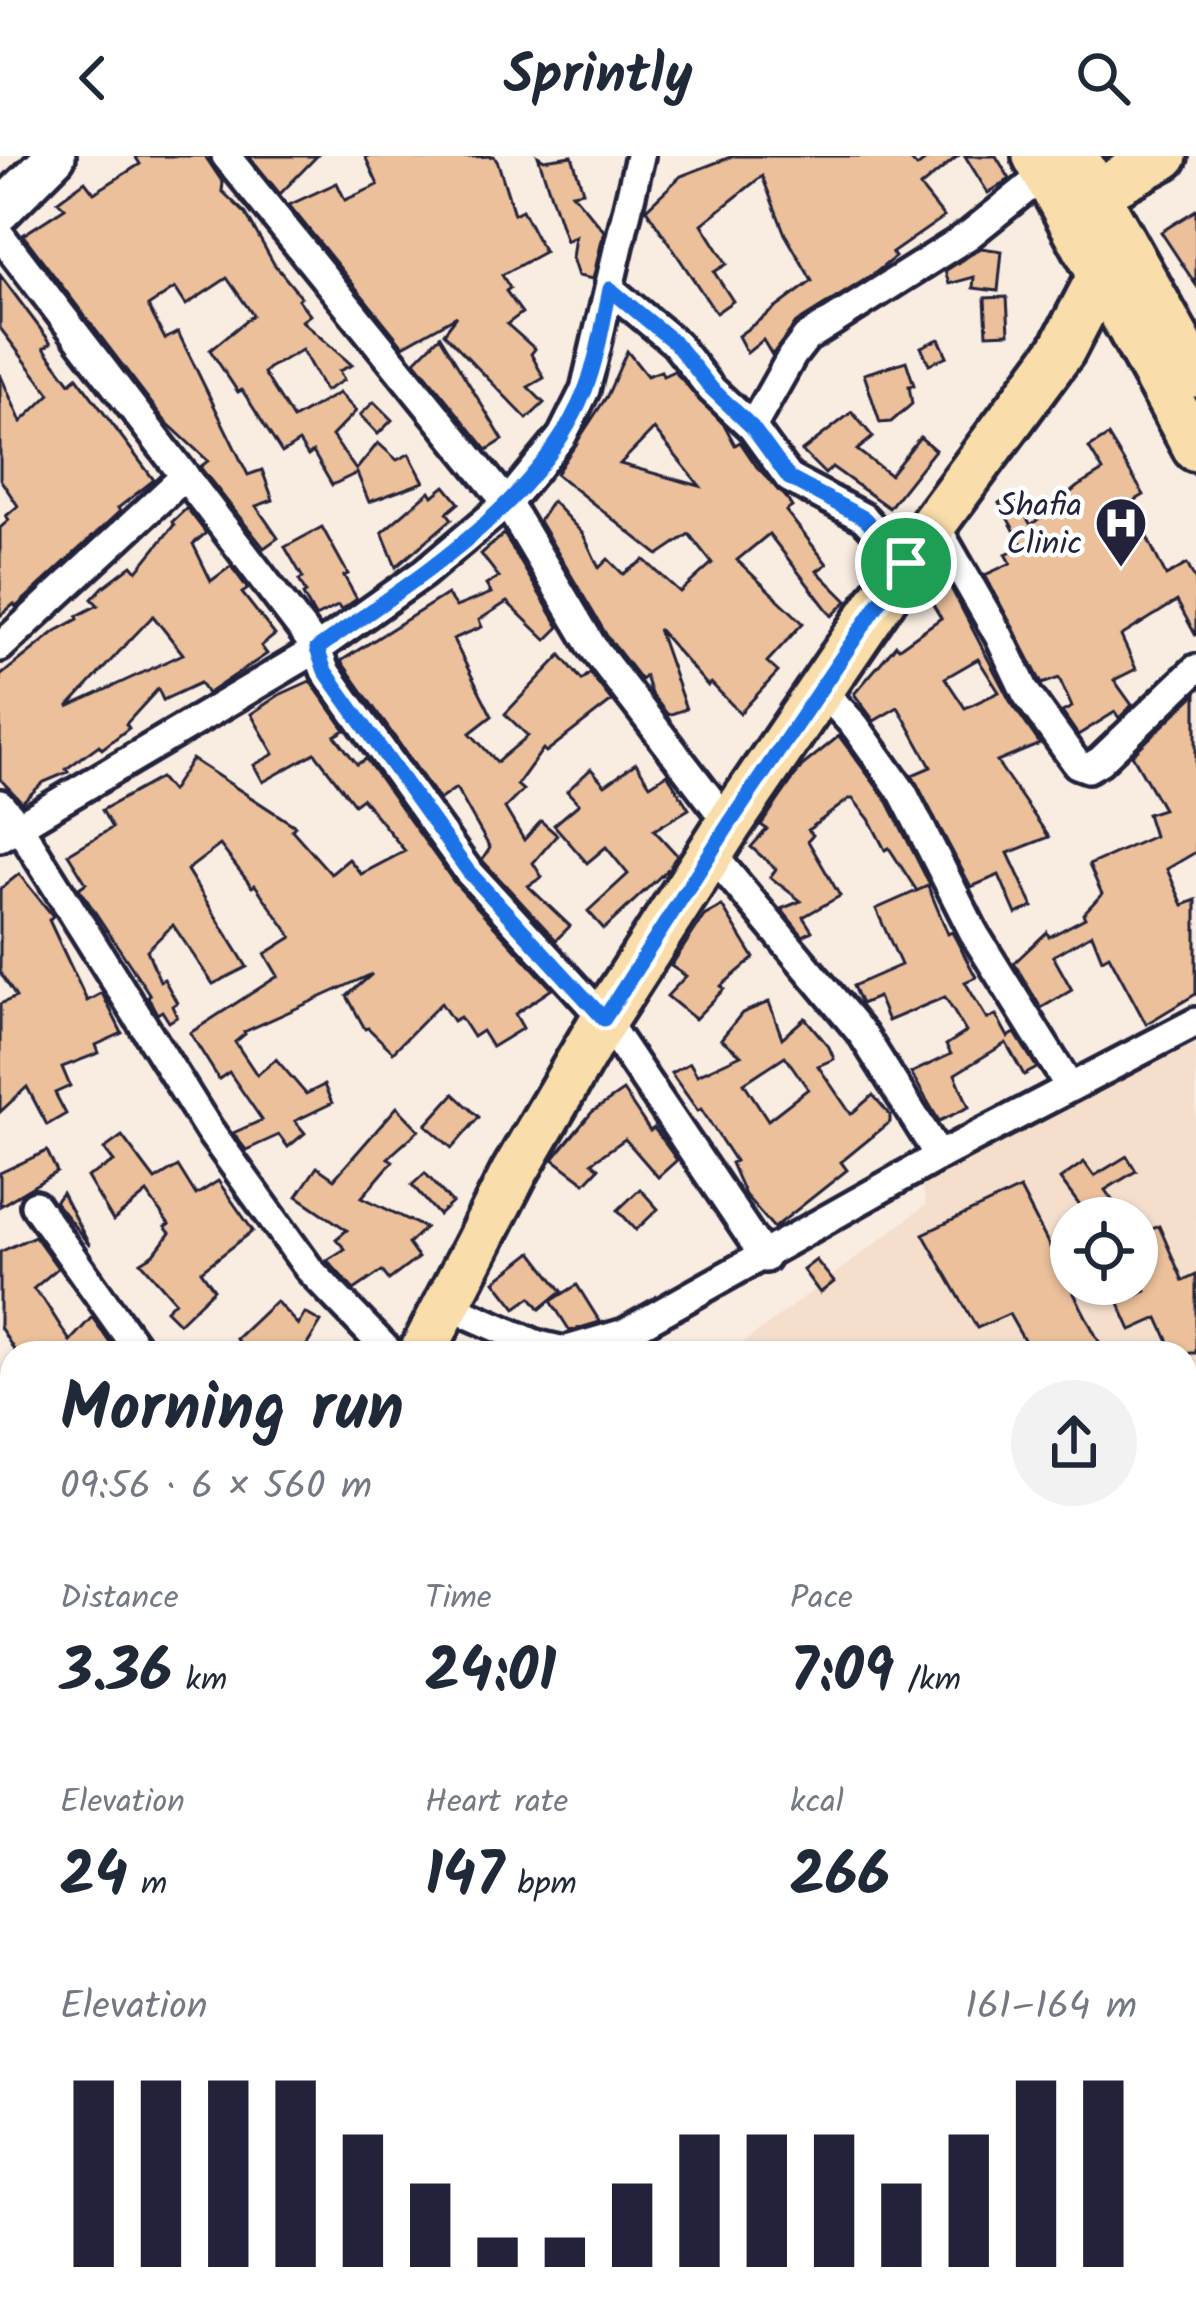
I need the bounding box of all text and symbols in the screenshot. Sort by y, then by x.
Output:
text: Sprintly [503,35,693,121]
icon: back [60,45,126,111]
icon: search [1070,45,1136,111]
place label: Shafia Clinic [998,481,1082,572]
hospital icon: Shafia Clinic [1093,495,1149,569]
pin [855,512,957,614]
icon: arrive [873,530,939,596]
map controls [1050,1197,1158,1305]
button: locate [1050,1197,1158,1305]
text: Morning run [60,1359,404,1464]
button: share [1011,1380,1137,1506]
text: 09:56 · 6 × 560 m [60,1457,372,1519]
text: Distance [60,1573,179,1626]
text: Time [425,1573,492,1626]
text: Pace [790,1573,853,1626]
text: 3.36 [60,1626,172,1722]
text: 24:01 [425,1626,556,1722]
text: 7:09 [790,1626,894,1722]
text: km [172,1655,227,1708]
text: /km [894,1655,961,1708]
text: Elevation [60,1777,185,1830]
text: Heart rate [425,1777,568,1830]
text: kcal [790,1777,844,1830]
text: 24 [60,1830,128,1926]
text: 147 [425,1830,504,1926]
text: 266 [790,1830,890,1926]
text: m [128,1859,167,1912]
text: bpm [504,1859,577,1912]
text: Elevation [60,1977,208,2039]
text: 161–164 m [965,1977,1137,2039]

